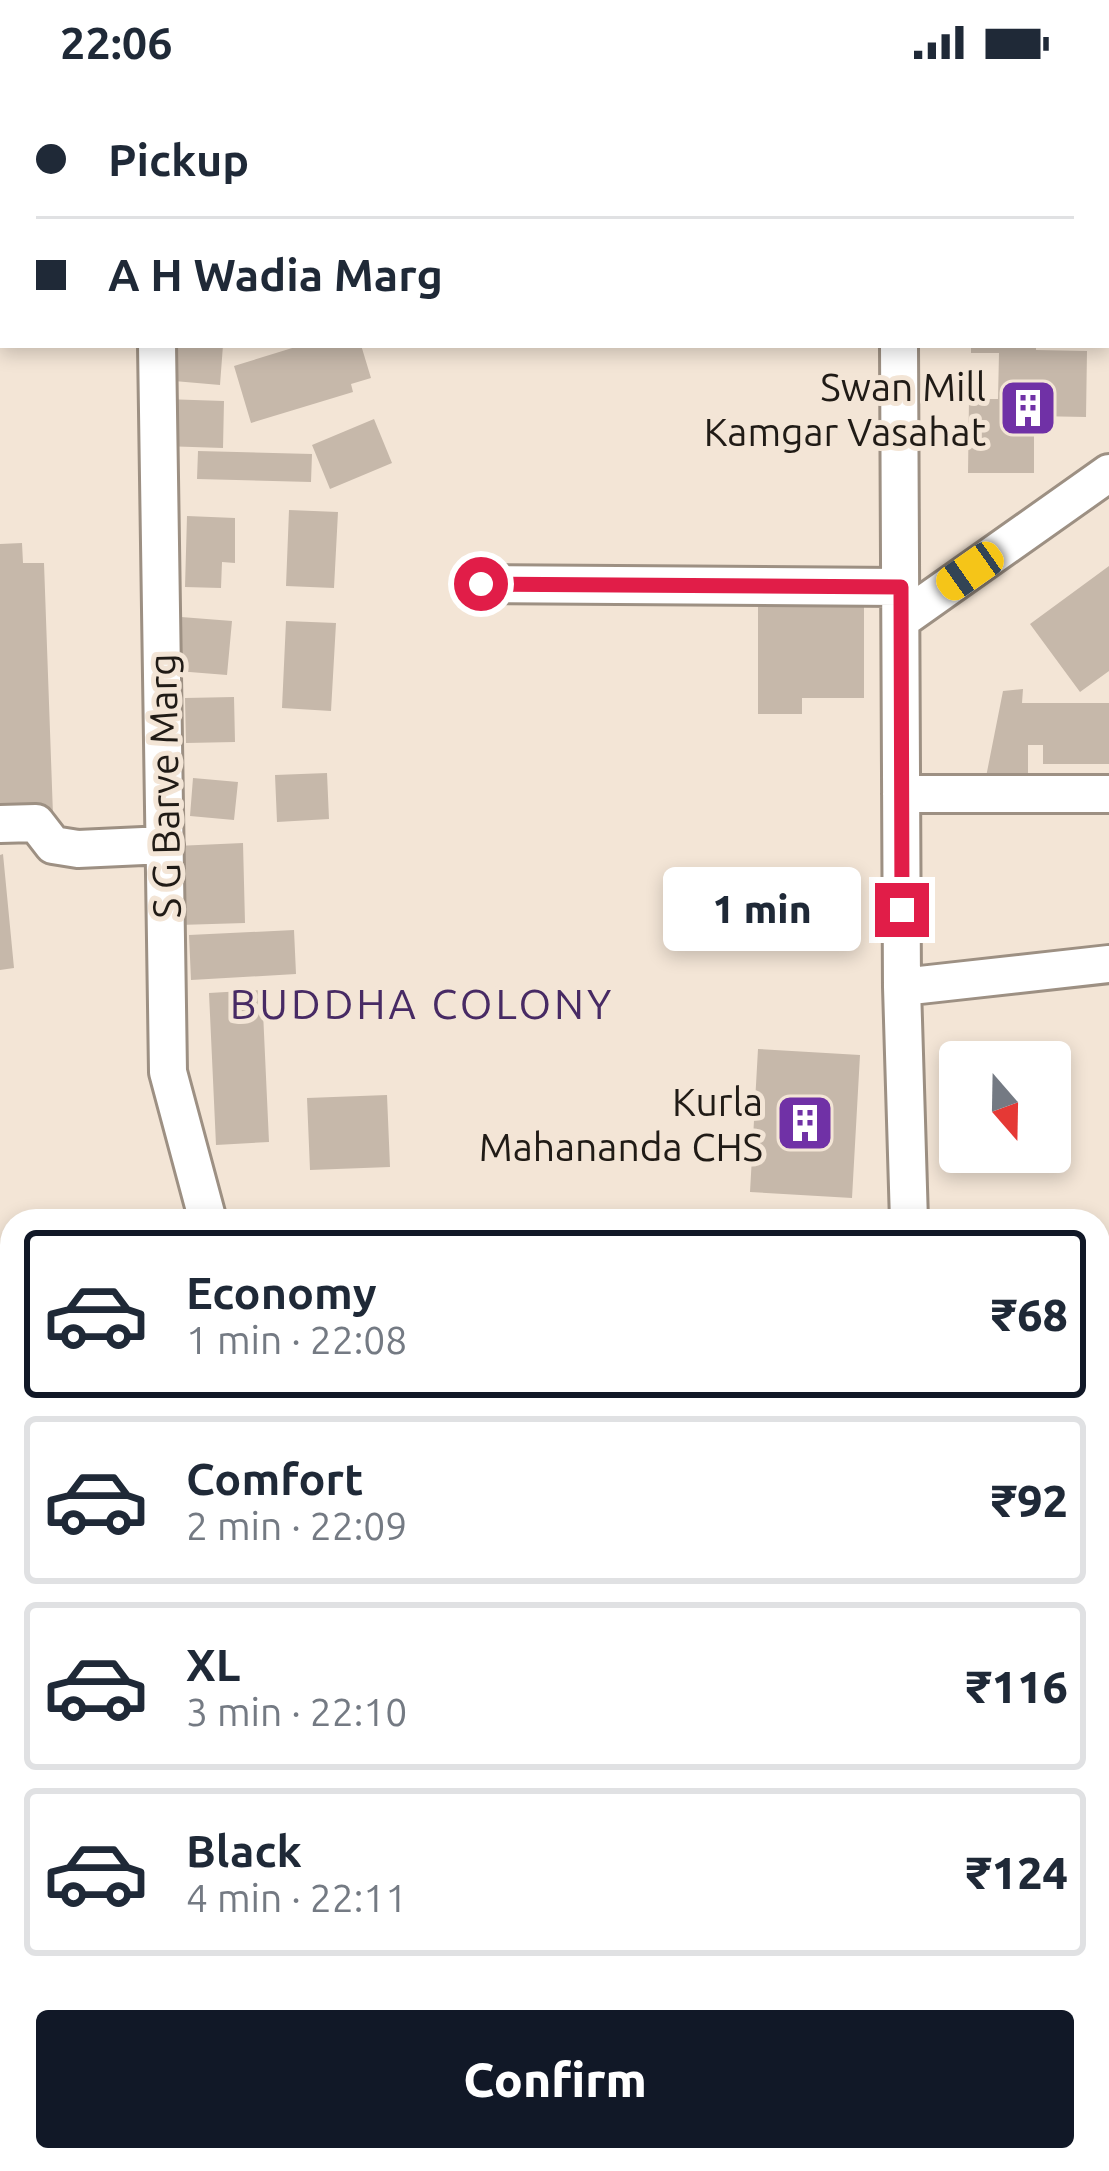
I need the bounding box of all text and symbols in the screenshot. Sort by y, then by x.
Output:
text: 22:06 [60,17,173,68]
text: Pickup [108,134,249,185]
text: A H Wadia Marg [108,249,443,300]
place label: Swan Mill Kamgar Vasahat [704,365,986,453]
building icon: Swan Mill Kamgar Vasahat [997,377,1059,439]
car [930,536,1010,606]
route start [454,557,508,611]
street label: S G Barve Marg [140,653,188,919]
callout: 1 min [662,868,860,952]
route end [875,883,929,937]
text: 1 min [712,887,812,930]
district label: BUDDHA COLONY [230,980,614,1027]
north arrow [939,1041,1071,1173]
map controls [939,1041,1071,1173]
place label: Kurla Mahananda CHS [479,1080,763,1168]
building icon: Kurla Mahananda CHS [774,1092,836,1154]
icon: car [42,1260,150,1368]
text: Economy [186,1267,377,1318]
text: ₹68 [992,1289,1068,1340]
text: 1 min · 22:08 [186,1318,407,1361]
icon: car [42,1446,150,1554]
text: Comfort [186,1453,363,1504]
text: ₹92 [992,1475,1068,1526]
text: 2 min · 22:09 [186,1504,407,1547]
icon: car [42,1632,150,1740]
text: XL [186,1639,240,1690]
text: ₹116 [966,1661,1068,1712]
text: 3 min · 22:10 [186,1690,407,1733]
icon: car [42,1818,150,1926]
text: Black [186,1825,302,1876]
text: ₹124 [966,1847,1068,1898]
text: 4 min · 22:11 [186,1876,407,1919]
button: Confirm [36,2010,1074,2148]

